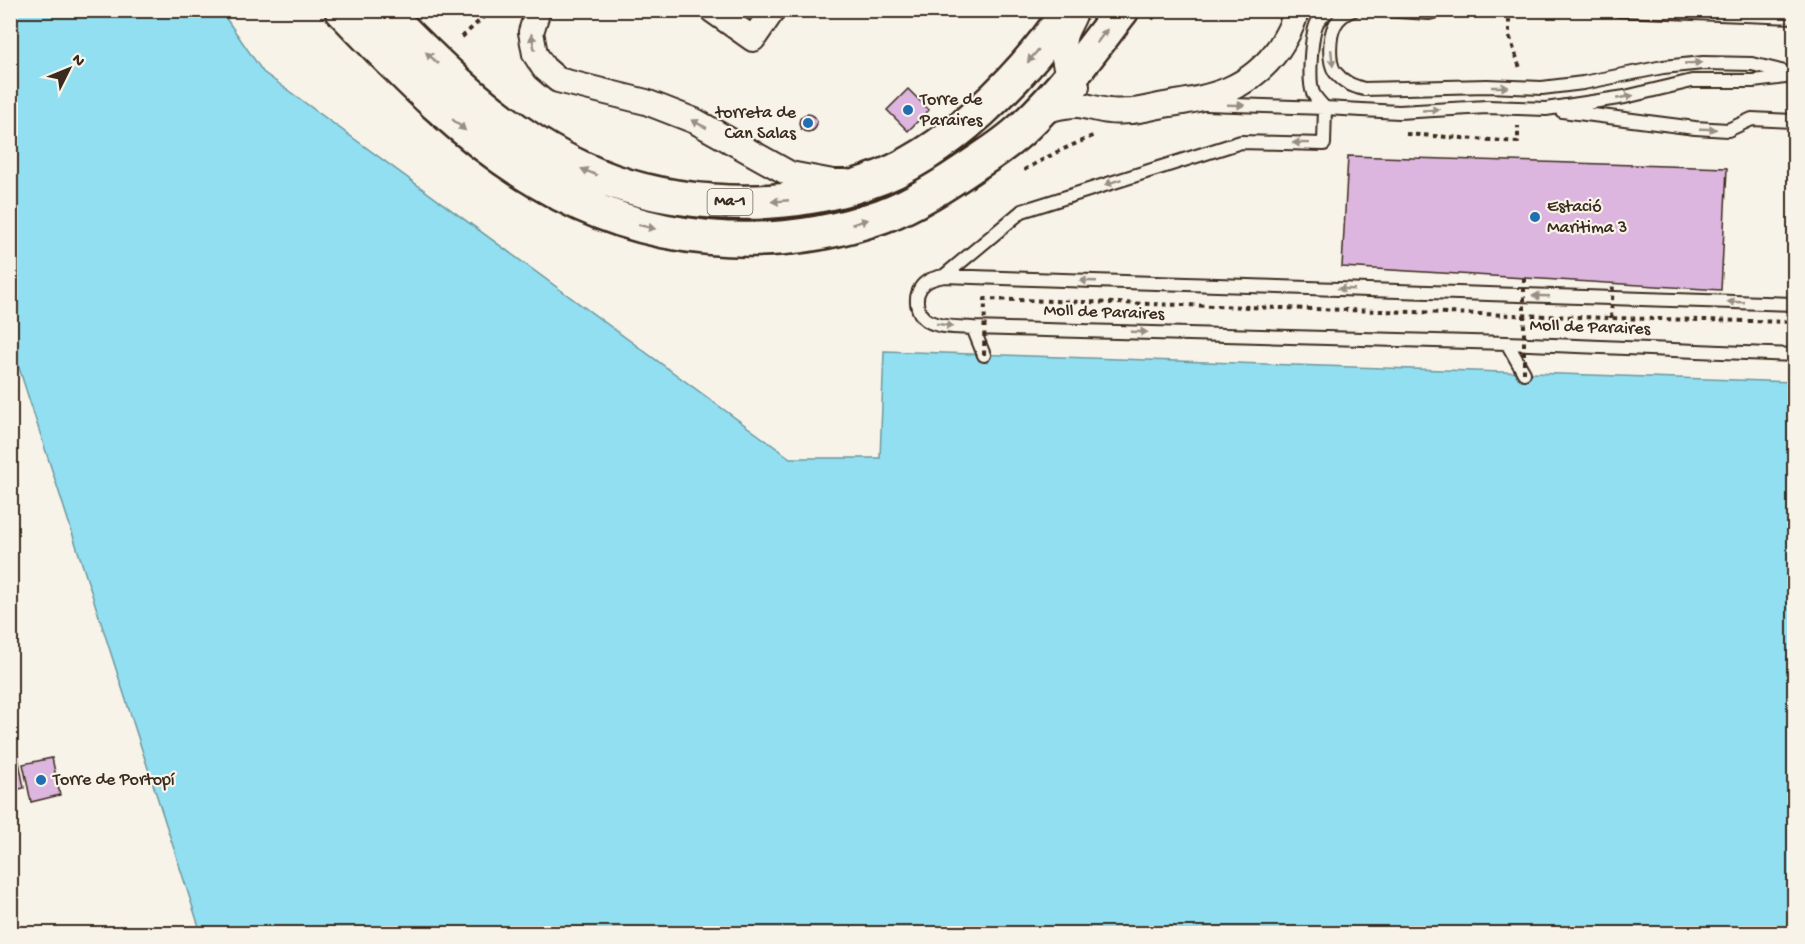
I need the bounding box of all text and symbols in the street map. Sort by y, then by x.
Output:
one-way arrow [1096,29,1108,45]
one-way arrow [528,33,537,52]
north arrow [39,39,99,99]
one-way arrow [1026,48,1039,64]
one-way arrow [1327,49,1337,68]
text: N [67,51,88,72]
one-way arrow [425,52,439,66]
one-way arrow [1684,59,1703,68]
one-way arrow [1491,82,1510,91]
place label: Torre de Paraires [919,90,984,132]
one-way arrow [1615,92,1634,101]
one-way arrow [1227,100,1246,110]
place label: torreta de Can Salas [715,103,797,145]
marker: Torre de Paraires [901,103,915,117]
one-way arrow [1421,105,1440,115]
marker: torreta de Can Salas [801,116,815,130]
one-way arrow [451,118,467,131]
one-way arrow [690,119,708,129]
one-way arrow [1699,124,1718,133]
one-way arrow [1292,138,1311,148]
one-way arrow [580,167,598,176]
one-way arrow [1104,178,1122,188]
road number: Ma-1 [708,189,752,215]
one-way arrow [770,196,789,206]
place label: Estació Maritima 3 [1547,197,1627,239]
marker: Estació Maritima 3 [1528,210,1542,224]
one-way arrow [851,217,869,226]
one-way arrow [638,223,656,233]
one-way arrow [1079,276,1098,285]
one-way arrow [1337,285,1356,294]
one-way arrow [1532,291,1551,300]
one-way arrow [1727,297,1746,307]
street label: Moll de Paraires [1043,300,1166,326]
street label: Moll de Paraires [1529,315,1652,341]
one-way arrow [935,320,954,329]
one-way arrow [1130,328,1149,337]
place label: Torre de Portopí [52,770,176,791]
marker: Torre de Portopí [34,773,48,787]

